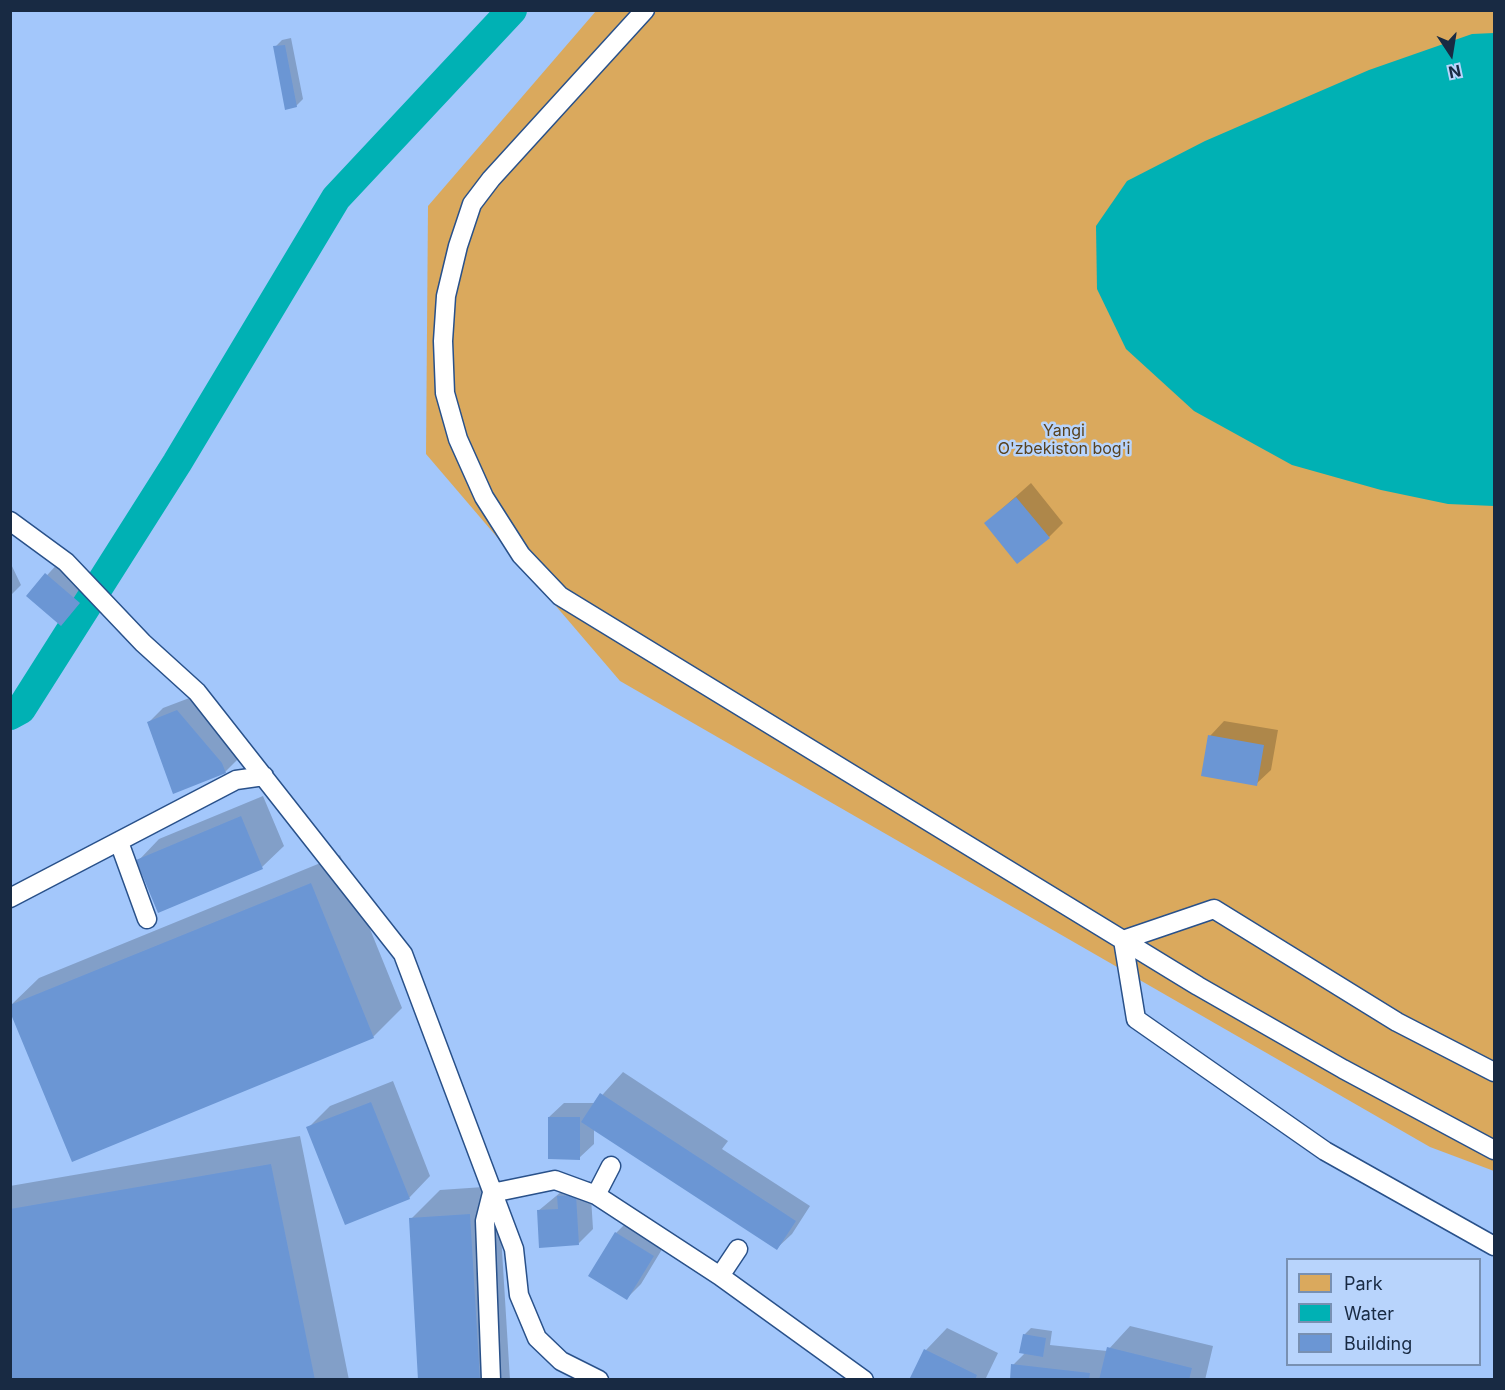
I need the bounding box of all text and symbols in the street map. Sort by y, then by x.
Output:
north arrow [1421,24,1481,84]
text: N [1447,61,1463,83]
park label: Yangi O'zbekiston bog'i [998,421,1130,459]
legend [1286,1258,1481,1366]
text: Park [1344,1273,1383,1294]
text: Water [1344,1303,1394,1324]
text: Building [1344,1333,1412,1354]

